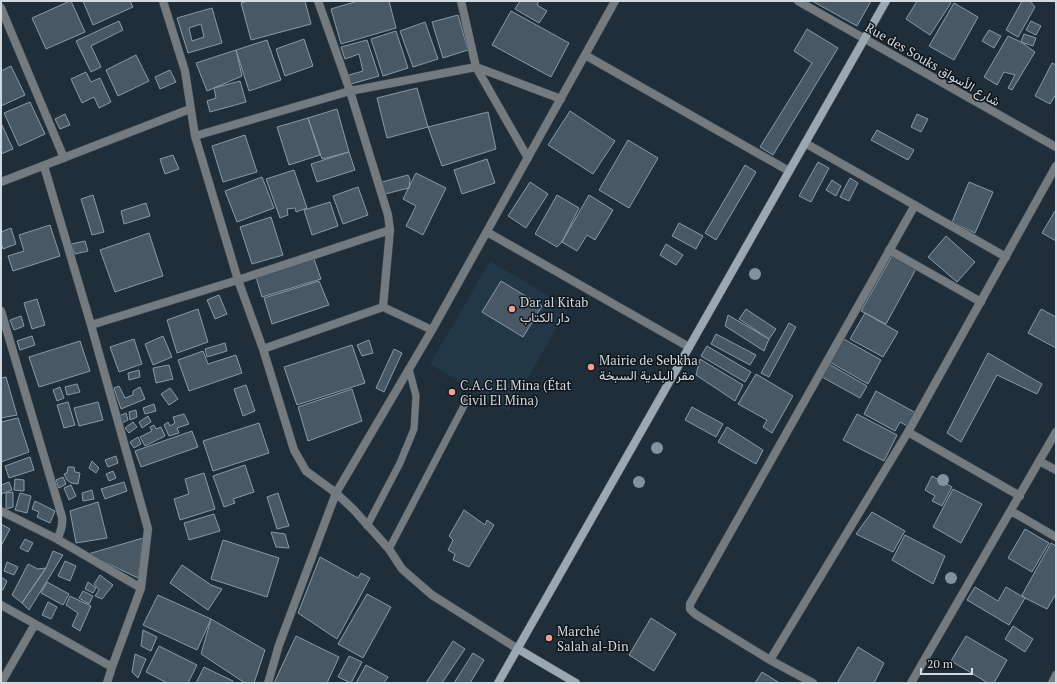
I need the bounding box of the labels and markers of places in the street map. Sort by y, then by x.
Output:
place label: Dar al Kitab دار الكتاب [520,293,588,326]
marker: Dar al Kitab دار الكتاب [507,304,517,314]
place label: Mairie de Sebkha مقر البلدية السبخة [599,351,698,384]
marker: Mairie de Sebkha مقر البلدية السبخة [586,362,596,372]
place label: C.A.C El Mina (État Civil El Mina) [460,376,571,409]
marker: C.A.C El Mina (État Civil El Mina) [447,387,457,397]
place label: Marché Salah al-Din [557,622,629,655]
marker: Marché Salah al-Din [544,633,554,643]

